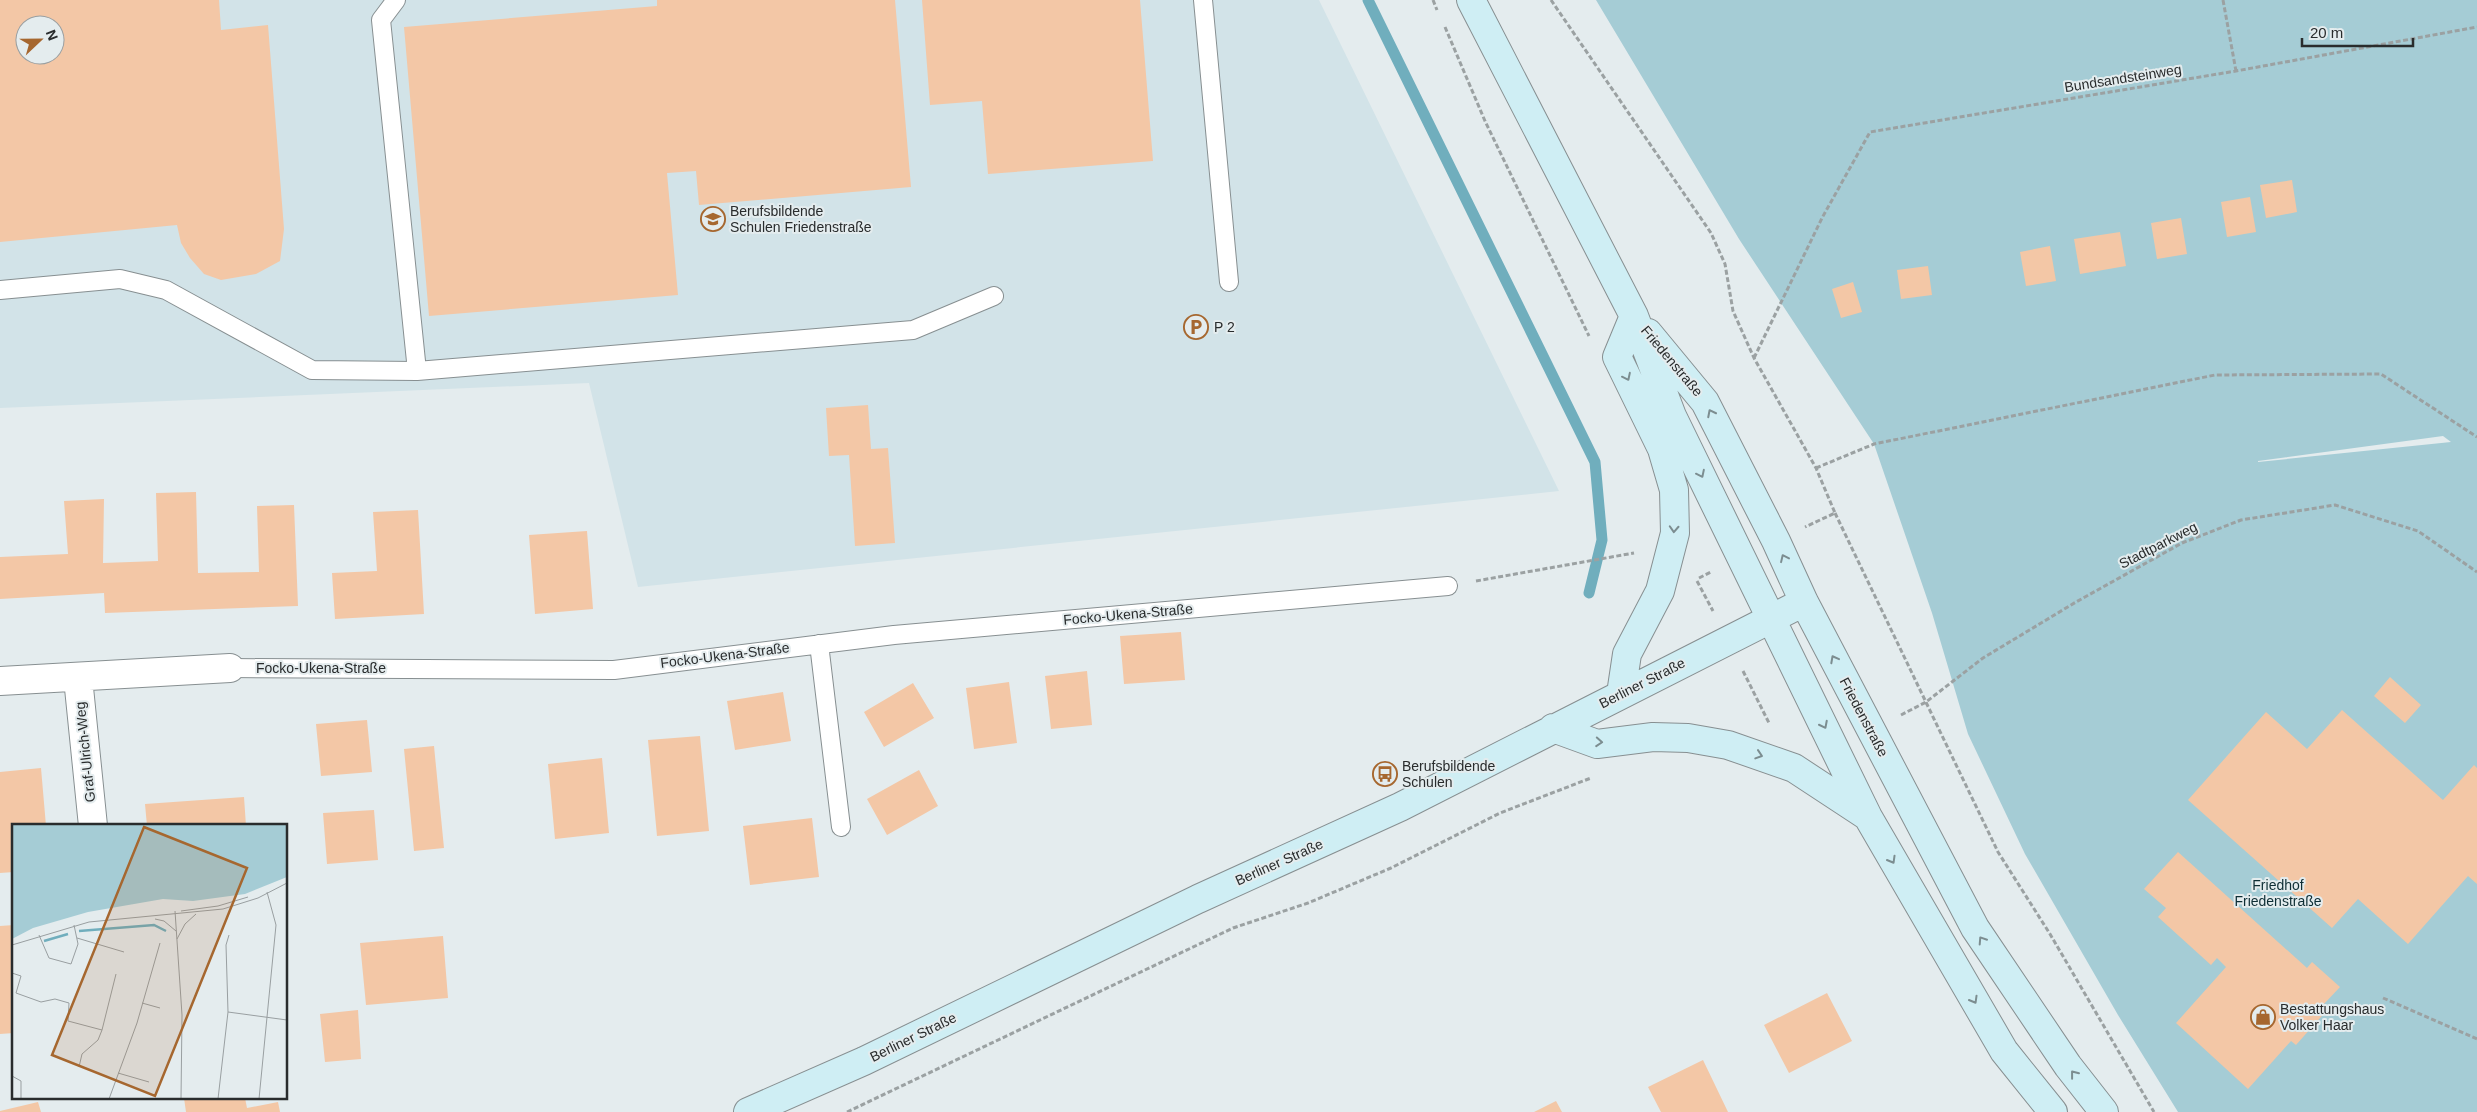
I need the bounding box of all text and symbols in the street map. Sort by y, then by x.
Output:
north arrow [15,15,65,65]
scale bar [2302,15,2413,47]
text: 20 m [2310,24,2343,41]
text: N [43,27,61,43]
street label: Bundsandsteinweg [2063,61,2183,95]
place label: Berufsbildende Schulen Friedenstraße [730,203,872,235]
school or university icon: Berufsbildende Schulen Friedenstraße [700,206,726,232]
parking icon: P 2 [1183,314,1209,340]
place label: P 2 [1214,319,1235,335]
street label: Friedenstraße [1638,322,1706,400]
one-way arrow [1620,372,1631,381]
one-way arrow [1707,409,1717,418]
one-way arrow [1695,469,1705,478]
street label: Stadtparkweg [2116,518,2200,572]
one-way arrow [1669,526,1680,534]
one-way arrow [1779,554,1790,563]
street label: Focko-Ukena-Straße [1063,600,1194,628]
street label: Focko-Ukena-Straße [660,639,791,671]
street label: Berliner Straße [1596,654,1688,712]
one-way arrow [1830,656,1840,665]
street label: Focko-Ukena-Straße [256,660,386,676]
street label: Friedenstraße [1836,675,1892,759]
street label: Graf-Ulrich-Weg [72,701,98,803]
one-way arrow [1818,720,1828,729]
one-way arrow [1596,736,1604,747]
one-way arrow [1754,750,1763,760]
place label: Berufsbildende Schulen [1402,758,1496,790]
bus stop icon: Berufsbildende Schulen [1372,761,1398,787]
inset map [12,824,288,1100]
street label: Berliner Straße [1233,835,1325,888]
one-way arrow [1885,855,1895,864]
park label: Friedhof Friedenstraße [2234,877,2322,909]
one-way arrow [1979,936,1988,945]
one-way arrow [1967,995,1977,1004]
place label: Bestattungshaus Volker Haar [2280,1001,2384,1033]
shop icon: Bestattungshaus Volker Haar [2250,1004,2276,1030]
street label: Berliner Straße [867,1009,959,1065]
one-way arrow [2072,1071,2080,1080]

